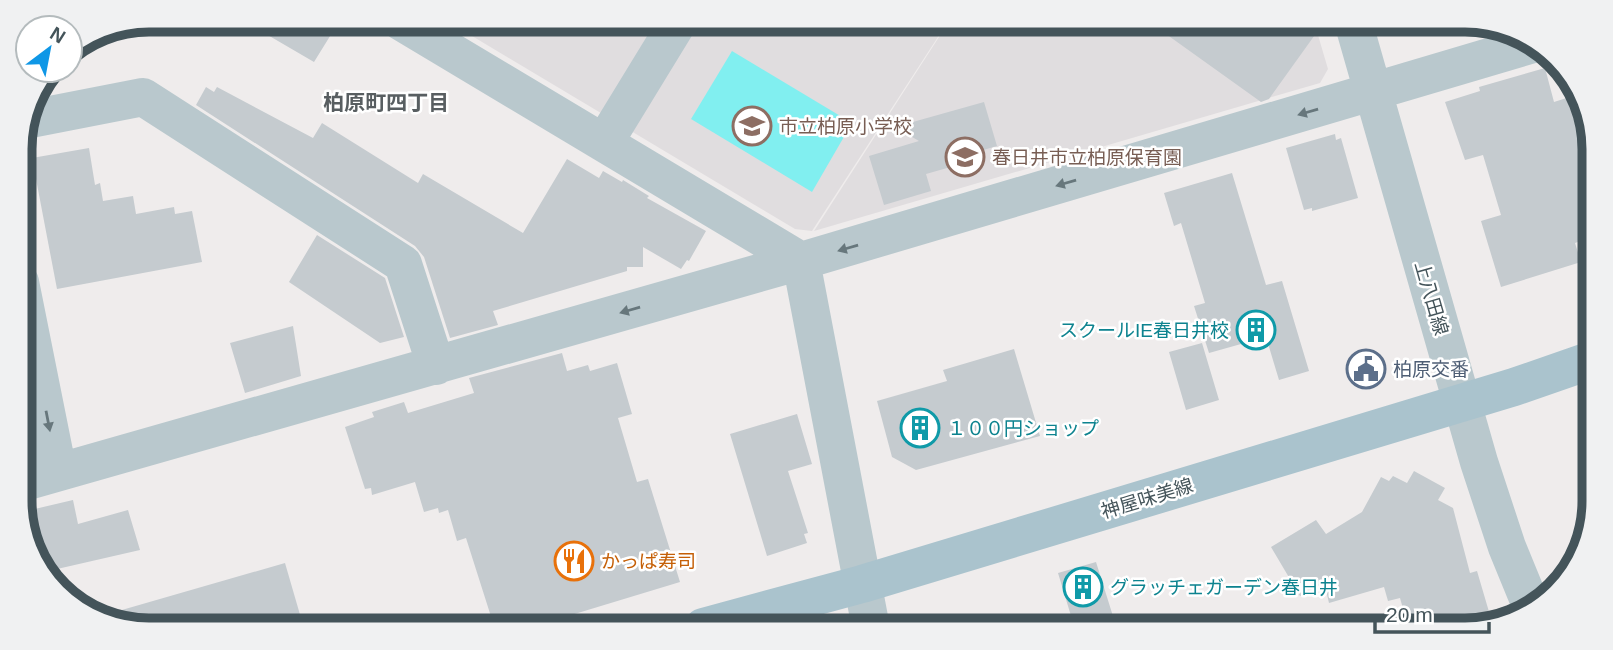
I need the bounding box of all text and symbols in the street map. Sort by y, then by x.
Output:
north arrow [14,14,84,84]
text: N [46,22,69,48]
district label: 柏原町四丁目 [323,91,449,114]
school or university icon: 市立柏原小学校 [731,105,773,147]
one-way arrow [1298,108,1319,118]
place label: 市立柏原小学校 [779,116,912,137]
school or university icon: 春日井市立柏原保育園 [944,136,986,178]
place label: 春日井市立柏原保育園 [992,147,1182,168]
one-way arrow [1056,179,1077,189]
one-way arrow [837,243,858,253]
street label: 上八田線 [1411,259,1452,338]
one-way arrow [619,306,640,316]
building icon: スクールIE春日井校 [1235,309,1277,351]
place label: スクールIE春日井校 [1059,320,1229,341]
public building icon: 柏原交番 [1345,348,1387,390]
place label: 柏原交番 [1393,359,1469,380]
building icon: １００円ショップ [899,407,941,449]
one-way arrow [43,410,54,432]
place label: １００円ショップ [947,418,1099,439]
street label: 神屋味美線 [1099,475,1196,522]
restaurant icon: かっぱ寿司 [553,540,595,582]
place label: かっぱ寿司 [601,551,696,572]
building icon: グラッチェガーデン春日井 [1062,566,1104,608]
place label: グラッチェガーデン春日井 [1110,577,1338,598]
scale bar [1375,590,1489,634]
text: 20 m [1386,603,1433,626]

